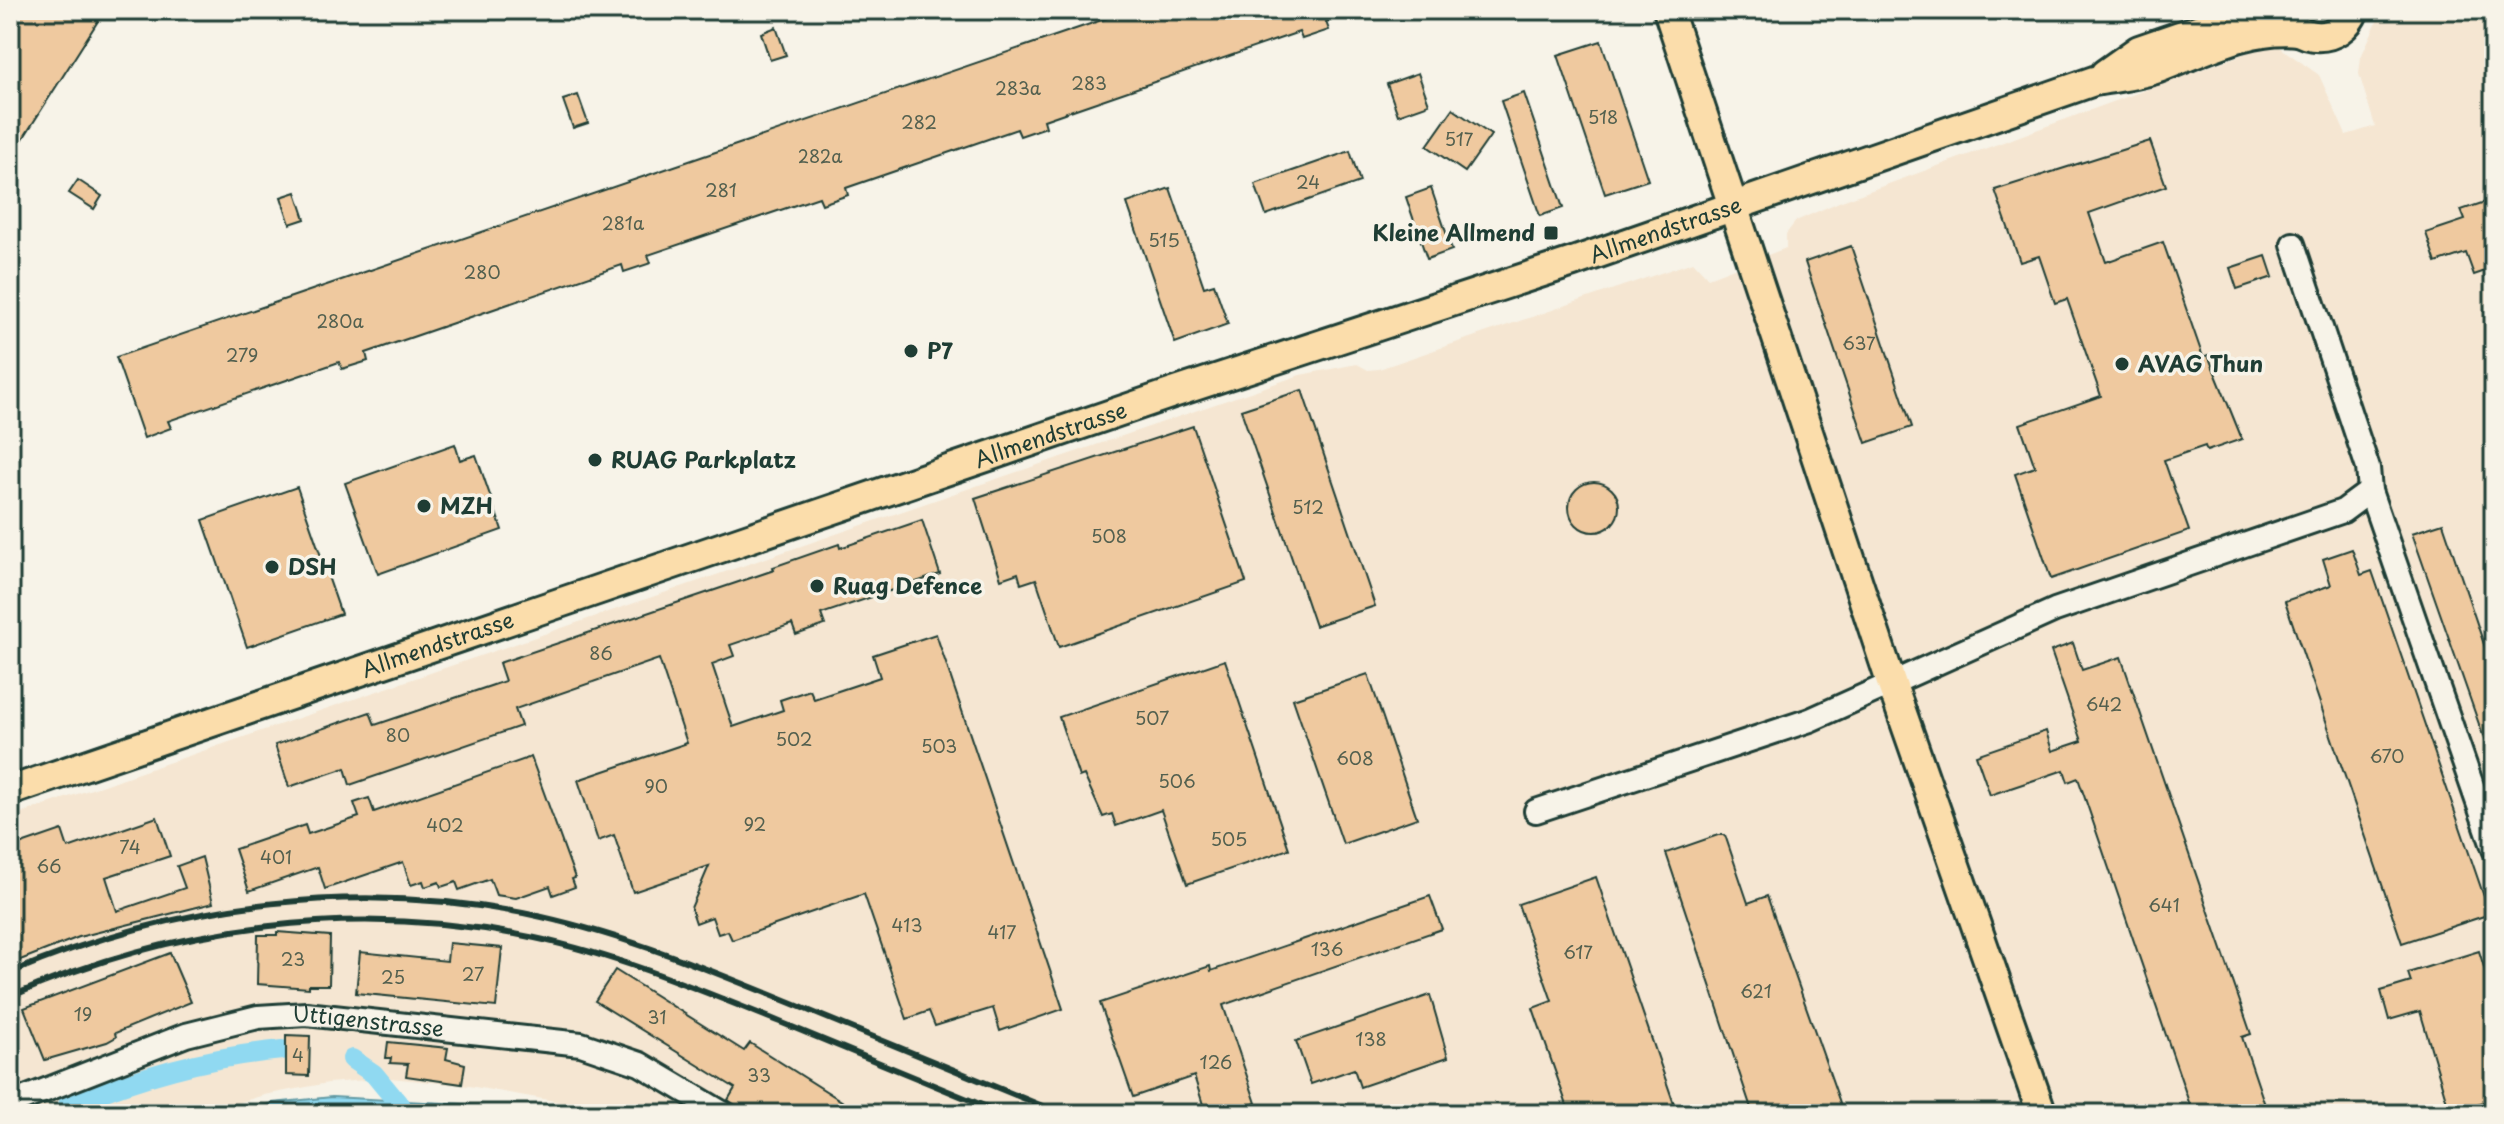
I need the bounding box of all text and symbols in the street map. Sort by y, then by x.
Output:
house number: 283 [1071,69,1107,96]
house number: 283a [995,74,1042,101]
house number: 518 [1588,103,1618,130]
house number: 282 [901,108,937,135]
house number: 517 [1445,125,1474,152]
house number: 282a [798,142,843,169]
house number: 24 [1296,168,1320,195]
house number: 281 [705,176,737,203]
street label: Allmendstrasse [1584,187,1746,270]
house number: 281a [602,209,645,236]
place label: Kleine Allmend [1373,215,1535,248]
marker: Kleine Allmend [1542,224,1560,242]
house number: 515 [1148,226,1180,253]
house number: 280 [463,258,501,285]
house number: 280a [316,307,364,334]
house number: 637 [1842,329,1876,356]
place label: P7 [927,333,953,366]
house number: 279 [226,341,258,368]
marker: P7 [902,342,920,360]
place label: AVAG Thun [2138,346,2263,379]
marker: AVAG Thun [2113,355,2131,373]
street label: Allmendstrasse [970,392,1131,475]
place label: RUAG Parkplatz [611,442,796,475]
marker: RUAG Parkplatz [586,451,604,469]
place label: MZH [440,488,493,521]
house number: 512 [1292,493,1324,520]
marker: MZH [415,497,433,515]
house number: 508 [1091,522,1127,549]
place label: DSH [288,549,337,582]
marker: DSH [263,558,281,576]
place label: Ruag Defence [833,568,982,601]
marker: Ruag Defence [808,577,826,595]
street label: Allmendstrasse [357,602,518,685]
house number: 86 [589,639,613,666]
house number: 642 [2086,690,2122,717]
house number: 507 [1135,704,1169,731]
house number: 80 [386,721,410,748]
house number: 502 [776,725,812,752]
house number: 503 [921,732,957,759]
house number: 670 [2370,742,2404,769]
house number: 608 [1336,744,1374,771]
house number: 506 [1158,767,1196,794]
house number: 90 [644,772,668,799]
house number: 92 [744,810,766,837]
house number: 402 [426,811,464,838]
house number: 505 [1211,825,1247,852]
house number: 74 [119,833,141,860]
house number: 401 [260,843,292,870]
house number: 66 [37,852,61,879]
house number: 641 [2148,891,2180,918]
house number: 413 [891,911,923,938]
house number: 417 [987,918,1017,945]
house number: 136 [1311,935,1343,962]
house number: 617 [1563,938,1593,965]
house number: 23 [281,945,305,972]
house number: 27 [462,960,484,987]
house number: 25 [381,963,405,990]
house number: 621 [1740,977,1772,1004]
street label: Uttigenstrasse [292,996,446,1044]
house number: 19 [74,1000,92,1027]
house number: 31 [648,1003,666,1030]
house number: 138 [1355,1025,1387,1052]
house number: 4 [292,1041,304,1068]
house number: 126 [1200,1048,1232,1075]
house number: 33 [747,1061,771,1088]

